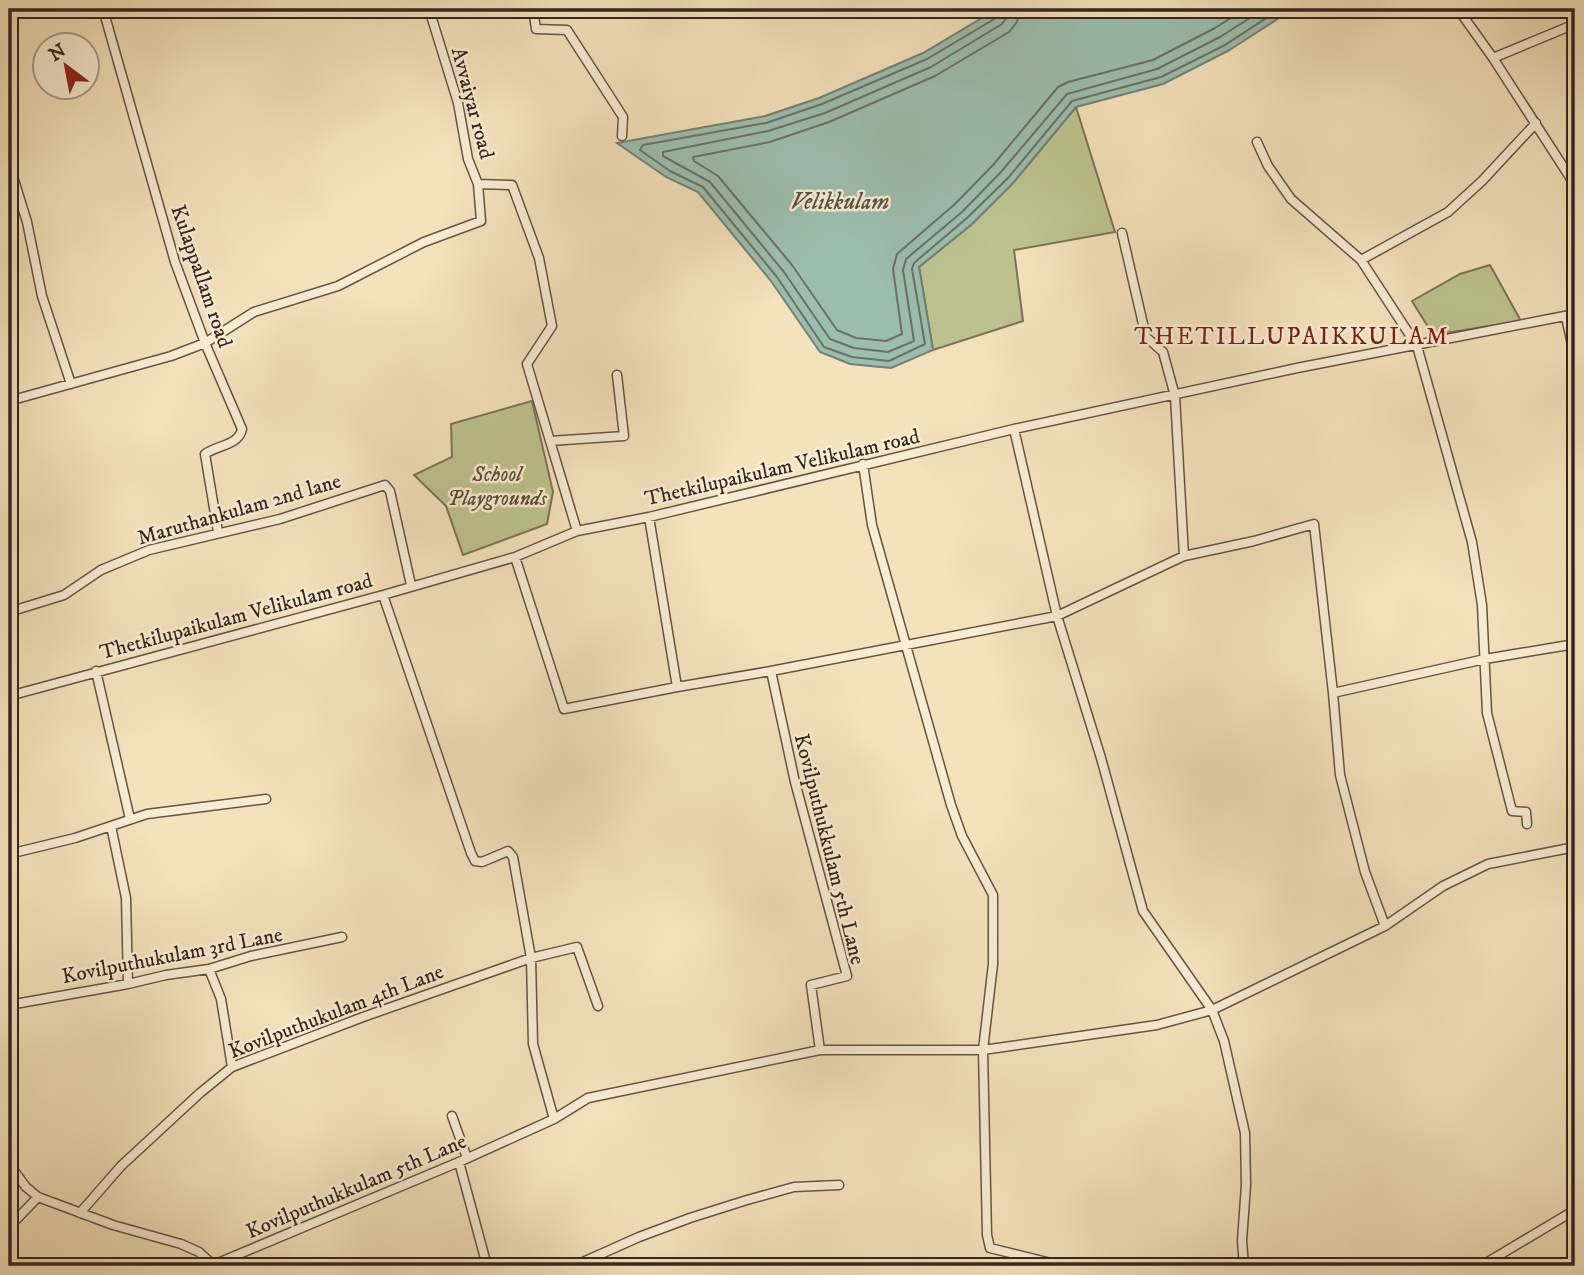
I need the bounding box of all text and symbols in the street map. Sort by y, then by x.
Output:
north arrow [32,32,102,102]
text: N [45,39,71,67]
street label: Avvaiyar road [445,45,500,162]
water label: Velikkulam [791,188,889,217]
street label: Kulappallam road [164,202,238,352]
district label: THETILLUPAIKKULAM [1134,322,1450,352]
street label: Thetkilupaikulam Velikulam road [642,424,923,512]
park label: School Playgrounds [447,462,547,512]
street label: Maruthankulam 2nd lane [134,468,344,551]
street label: Thetkilupaikulam Velikulam road [97,568,376,666]
street label: Kovilputhukkulam 5th Lane [788,731,870,968]
street label: Kovilputhukulam 3rd Lane [60,922,285,990]
street label: Kovilputhukulam 4th Lane [225,959,448,1065]
street label: Kovilputhukkulam 5th Lane [242,1129,471,1245]

